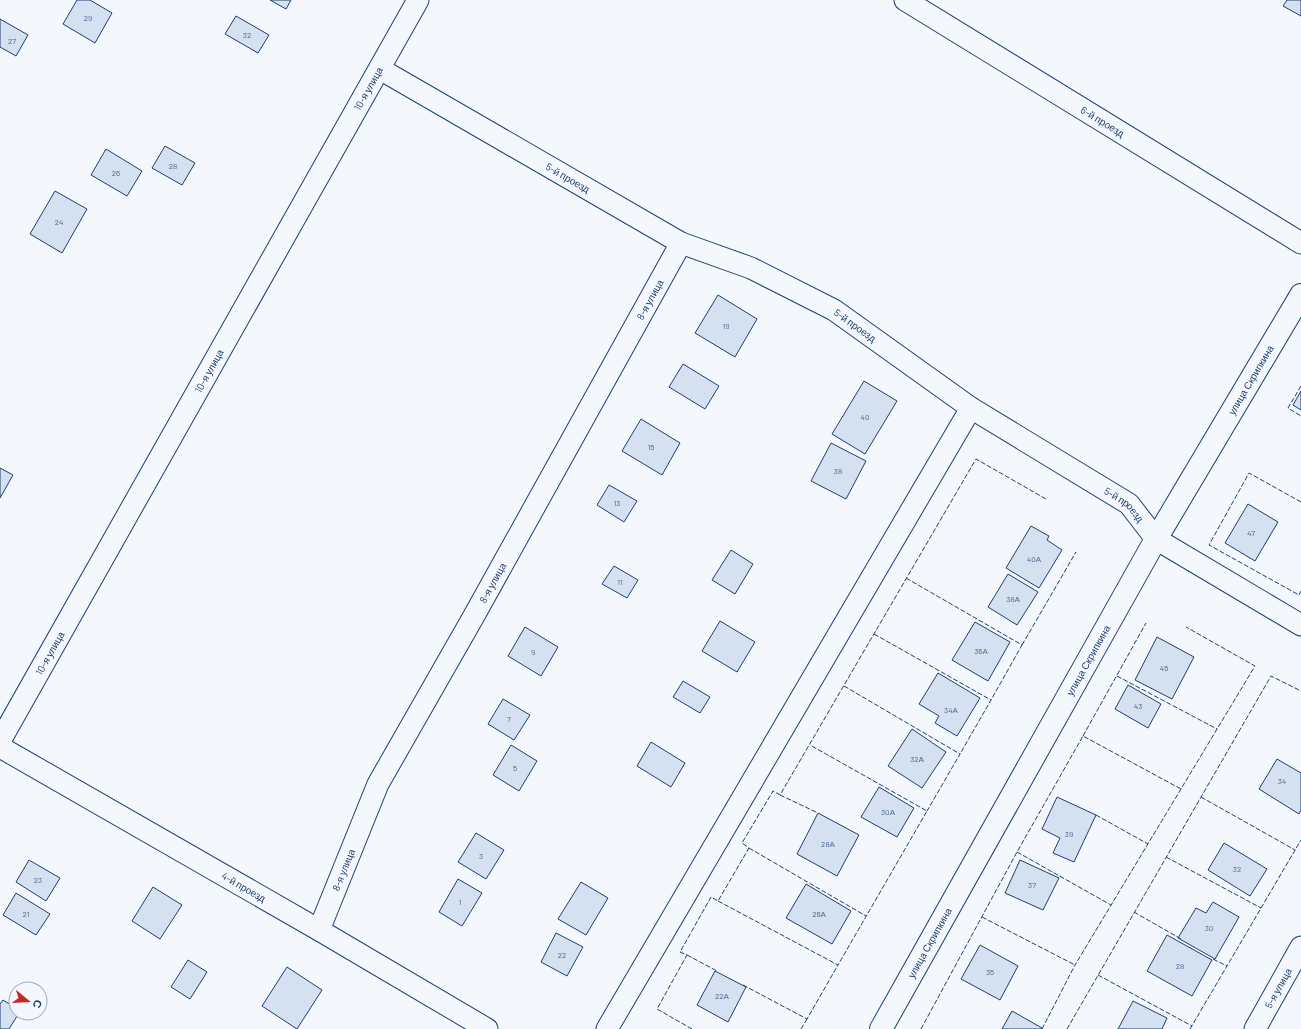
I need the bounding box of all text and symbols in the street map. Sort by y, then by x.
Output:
house number: 29 [84,13,92,23]
house number: 32 [243,30,251,40]
house number: 27 [8,36,16,46]
street label: 10-я улица [351,64,385,113]
street label: 6-й проезд [1079,103,1127,139]
street label: 5-й проезд [544,160,592,195]
house number: 28 [169,161,177,171]
house number: 26 [112,168,120,178]
house number: 24 [55,217,63,227]
street label: 8-я улица [634,277,666,322]
street label: 5-й проезд [832,306,879,344]
house number: 19 [723,321,729,331]
street label: улица Скрипкина [1225,343,1276,417]
street label: 10-я улица [192,347,226,395]
house number: 40 [861,412,869,422]
house number: 15 [648,442,654,452]
house number: 38 [834,466,842,476]
street label: 5-й проезд [1102,484,1147,524]
house number: 13 [614,498,620,508]
house number: 47 [1247,528,1255,538]
house number: 40А [1027,554,1042,564]
street label: 8-я улица [476,560,509,605]
house number: 11 [617,577,623,587]
house number: 38А [1006,594,1020,604]
street label: улица Скрипкина [1064,622,1113,697]
street label: 10-я улица [33,629,67,677]
house number: 36А [974,646,988,656]
house number: 9 [531,647,535,657]
house number: 45 [1160,663,1168,673]
house number: 43 [1134,701,1142,711]
house number: 34А [944,705,959,715]
house number: 7 [507,714,511,724]
house number: 32А [910,754,925,764]
house number: 5 [513,763,517,773]
house number: 34 [1278,776,1286,786]
house number: 30А [881,807,896,817]
house number: 39 [1065,829,1073,839]
house number: 28А [821,839,836,849]
street label: 8-я улица [330,847,357,892]
house number: 3 [479,851,483,861]
house number: 32 [1233,864,1241,874]
street label: 4-й проезд [219,869,268,904]
house number: 23 [34,875,42,885]
house number: 37 [1028,880,1036,890]
house number: 1 [459,897,462,907]
street label: улица Скрипкина [905,905,954,980]
house number: 21 [23,909,30,919]
house number: 26А [812,909,827,919]
house number: 30 [1205,923,1213,933]
house number: 22 [558,950,566,960]
house number: 28 [1176,961,1184,971]
street label: 5-я улица [1262,965,1294,1010]
house number: 35 [986,967,994,977]
north arrow [8,981,48,1021]
house number: 22А [715,991,730,1001]
text: С [31,998,45,1010]

